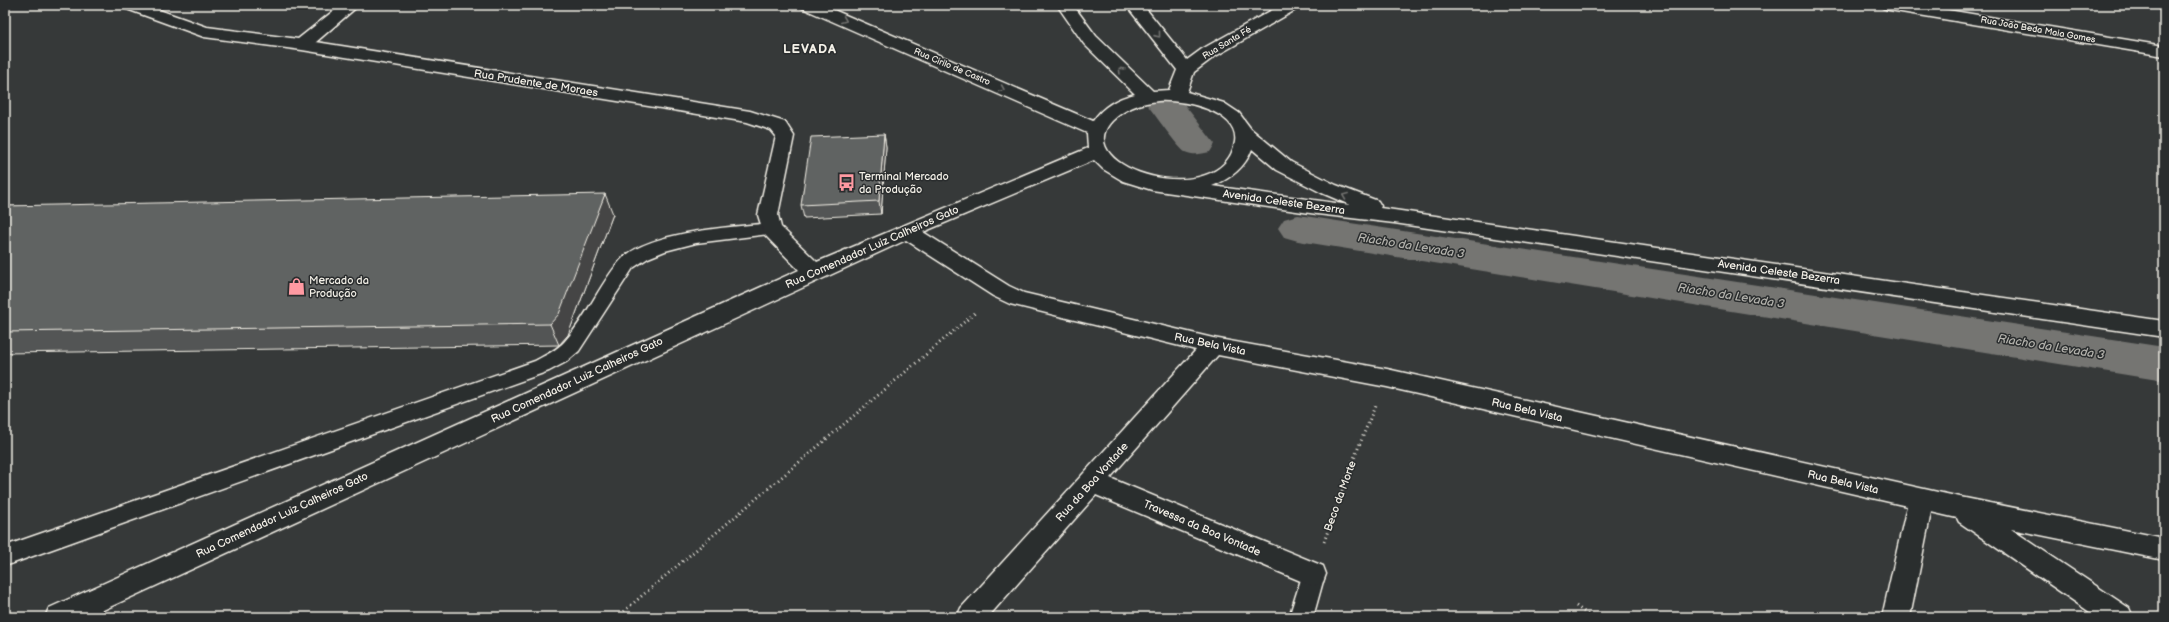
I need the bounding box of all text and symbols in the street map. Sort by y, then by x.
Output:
street label: Rua João Beda Maia Gomes [1980,14,2097,46]
one-way arrow [840,16,847,24]
street label: Rua Santa Fé [1201,24,1254,62]
one-way arrow [1153,31,1160,38]
district label: LEVADA [783,41,837,57]
street label: Rua Cirilo de Castro [912,46,992,88]
street label: Rua Prudente de Moraes [473,67,599,99]
one-way arrow [1118,67,1126,74]
one-way arrow [998,84,1005,92]
place label: Terminal Mercado da Produção [859,170,949,196]
bus stop icon: Terminal Mercado da Produção [836,172,856,192]
street label: Avenida Celeste Bezerra [1222,187,1346,217]
one-way arrow [1342,192,1349,200]
street label: Rua Comendador Luiz Calheiros Gato [783,203,961,291]
water label: Riacho da Levada 3 [1357,230,1466,262]
street label: Avenida Celeste Bezerra [1717,257,1841,287]
place label: Mercado da Produção [309,274,369,300]
shop icon: Mercado da Produção [286,276,306,296]
water label: Riacho da Levada 3 [1677,280,1786,312]
street label: Rua Bela Vista [1173,330,1247,358]
water label: Riacho da Levada 3 [1997,331,2106,363]
street label: Rua Comendador Luiz Calheiros Gato [489,334,665,426]
street label: Rua Bela Vista [1490,396,1564,424]
street label: Rua da Boa Vontade [1053,439,1131,524]
street label: Beco da Morte [1321,459,1359,533]
street label: Rua Bela Vista [1806,468,1880,496]
street label: Rua Comendador Luiz Calheiros Gato [194,469,370,561]
street label: Travessa da Boa Vontade [1141,497,1263,559]

